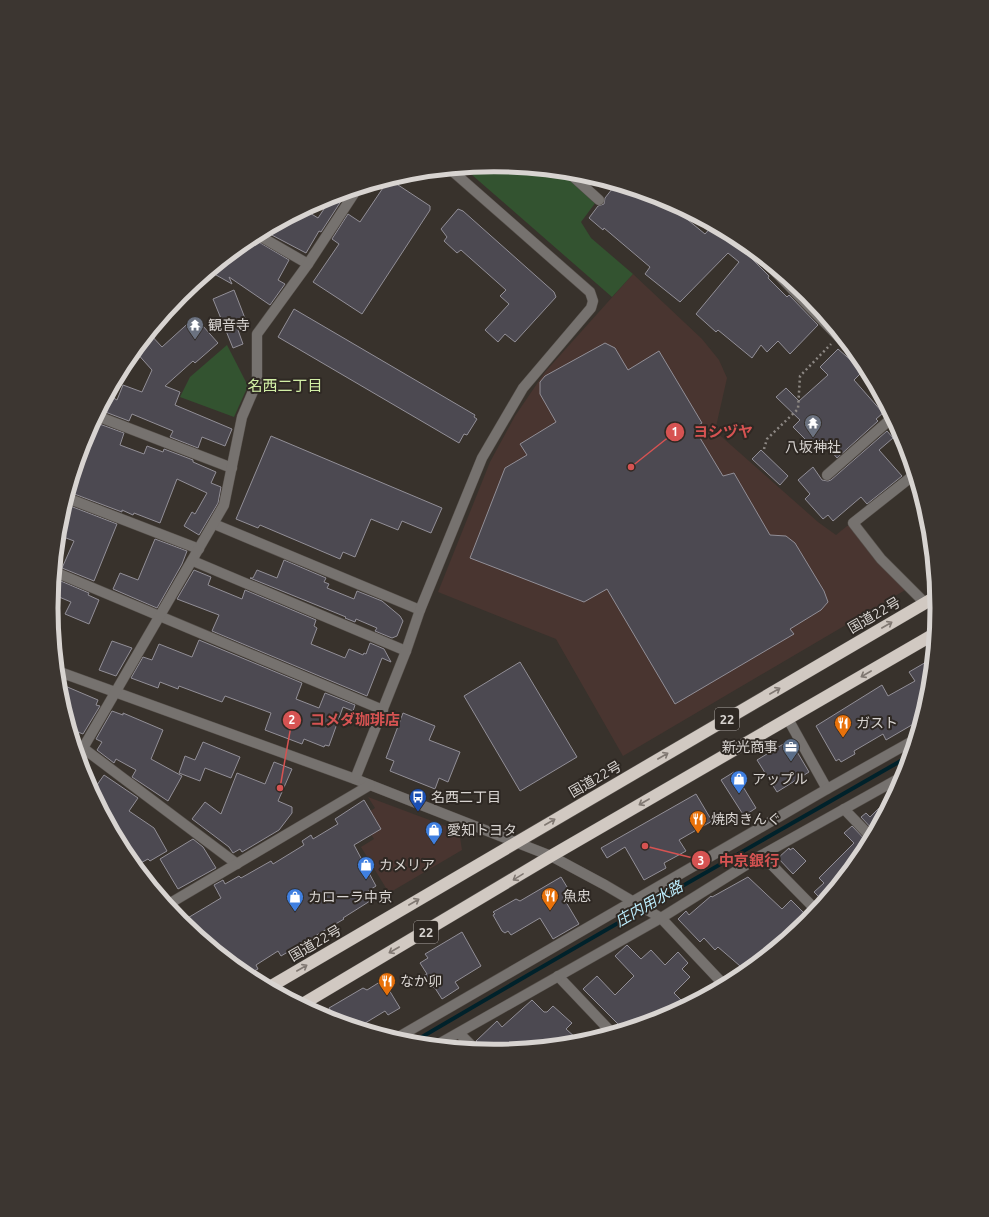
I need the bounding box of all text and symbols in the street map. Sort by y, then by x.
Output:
temple icon: 観音寺 [185,315,205,340]
place label: 観音寺 [208,317,250,333]
district label: 名西二丁目 [247,377,323,394]
temple icon: 八坂神社 [803,413,823,438]
callout: ヨシヅヤ [665,419,761,446]
text: ヨシヅヤ [693,423,753,440]
text: 1 [672,425,678,438]
place label: 八坂神社 [785,439,841,455]
street label: 国道22号 [845,594,903,636]
one-way arrow [881,621,893,629]
one-way arrow [860,670,872,678]
one-way arrow [769,686,781,694]
callout: コメダ珈琲店 [282,706,408,733]
road number: 22 [715,708,739,730]
text: コメダ珈琲店 [310,711,400,728]
text: 2 [289,713,296,726]
restaurant icon: ガスト [833,713,853,738]
place label: ガスト [856,715,898,731]
office icon: 新光商事 [781,737,801,762]
place label: 新光商事 [722,739,778,755]
one-way arrow [657,752,669,760]
street label: 国道22号 [566,758,624,800]
shop icon: アップル [729,769,749,794]
place label: アップル [752,771,808,787]
bus stop icon: 名西二丁目 [408,787,428,812]
place label: 名西二丁目 [431,789,501,805]
one-way arrow [638,799,650,807]
restaurant icon: 焼肉きんぐ [688,809,708,834]
place label: 焼肉きんぐ [711,811,781,827]
one-way arrow [544,818,556,826]
shop icon: 愛知トヨタ [424,820,444,845]
place label: 愛知トヨタ [447,822,517,838]
callout: 中京銀行 [691,847,787,874]
text: 中京銀行 [719,852,779,869]
text: 3 [698,854,704,867]
shop icon: カメリア [356,855,376,880]
place label: カメリア [379,857,435,873]
one-way arrow [512,873,524,881]
water label: 庄内用水路 [612,876,687,930]
restaurant icon: 魚忠 [540,886,560,911]
shop icon: カローラ中京 [285,887,305,912]
place label: 魚忠 [563,888,591,904]
place label: カローラ中京 [308,889,392,905]
one-way arrow [408,898,420,906]
road number: 22 [414,921,438,943]
street label: 国道22号 [286,922,344,964]
one-way arrow [388,947,400,955]
one-way arrow [295,964,307,972]
restaurant icon: なか卯 [377,971,397,996]
place label: なか卯 [400,973,442,989]

